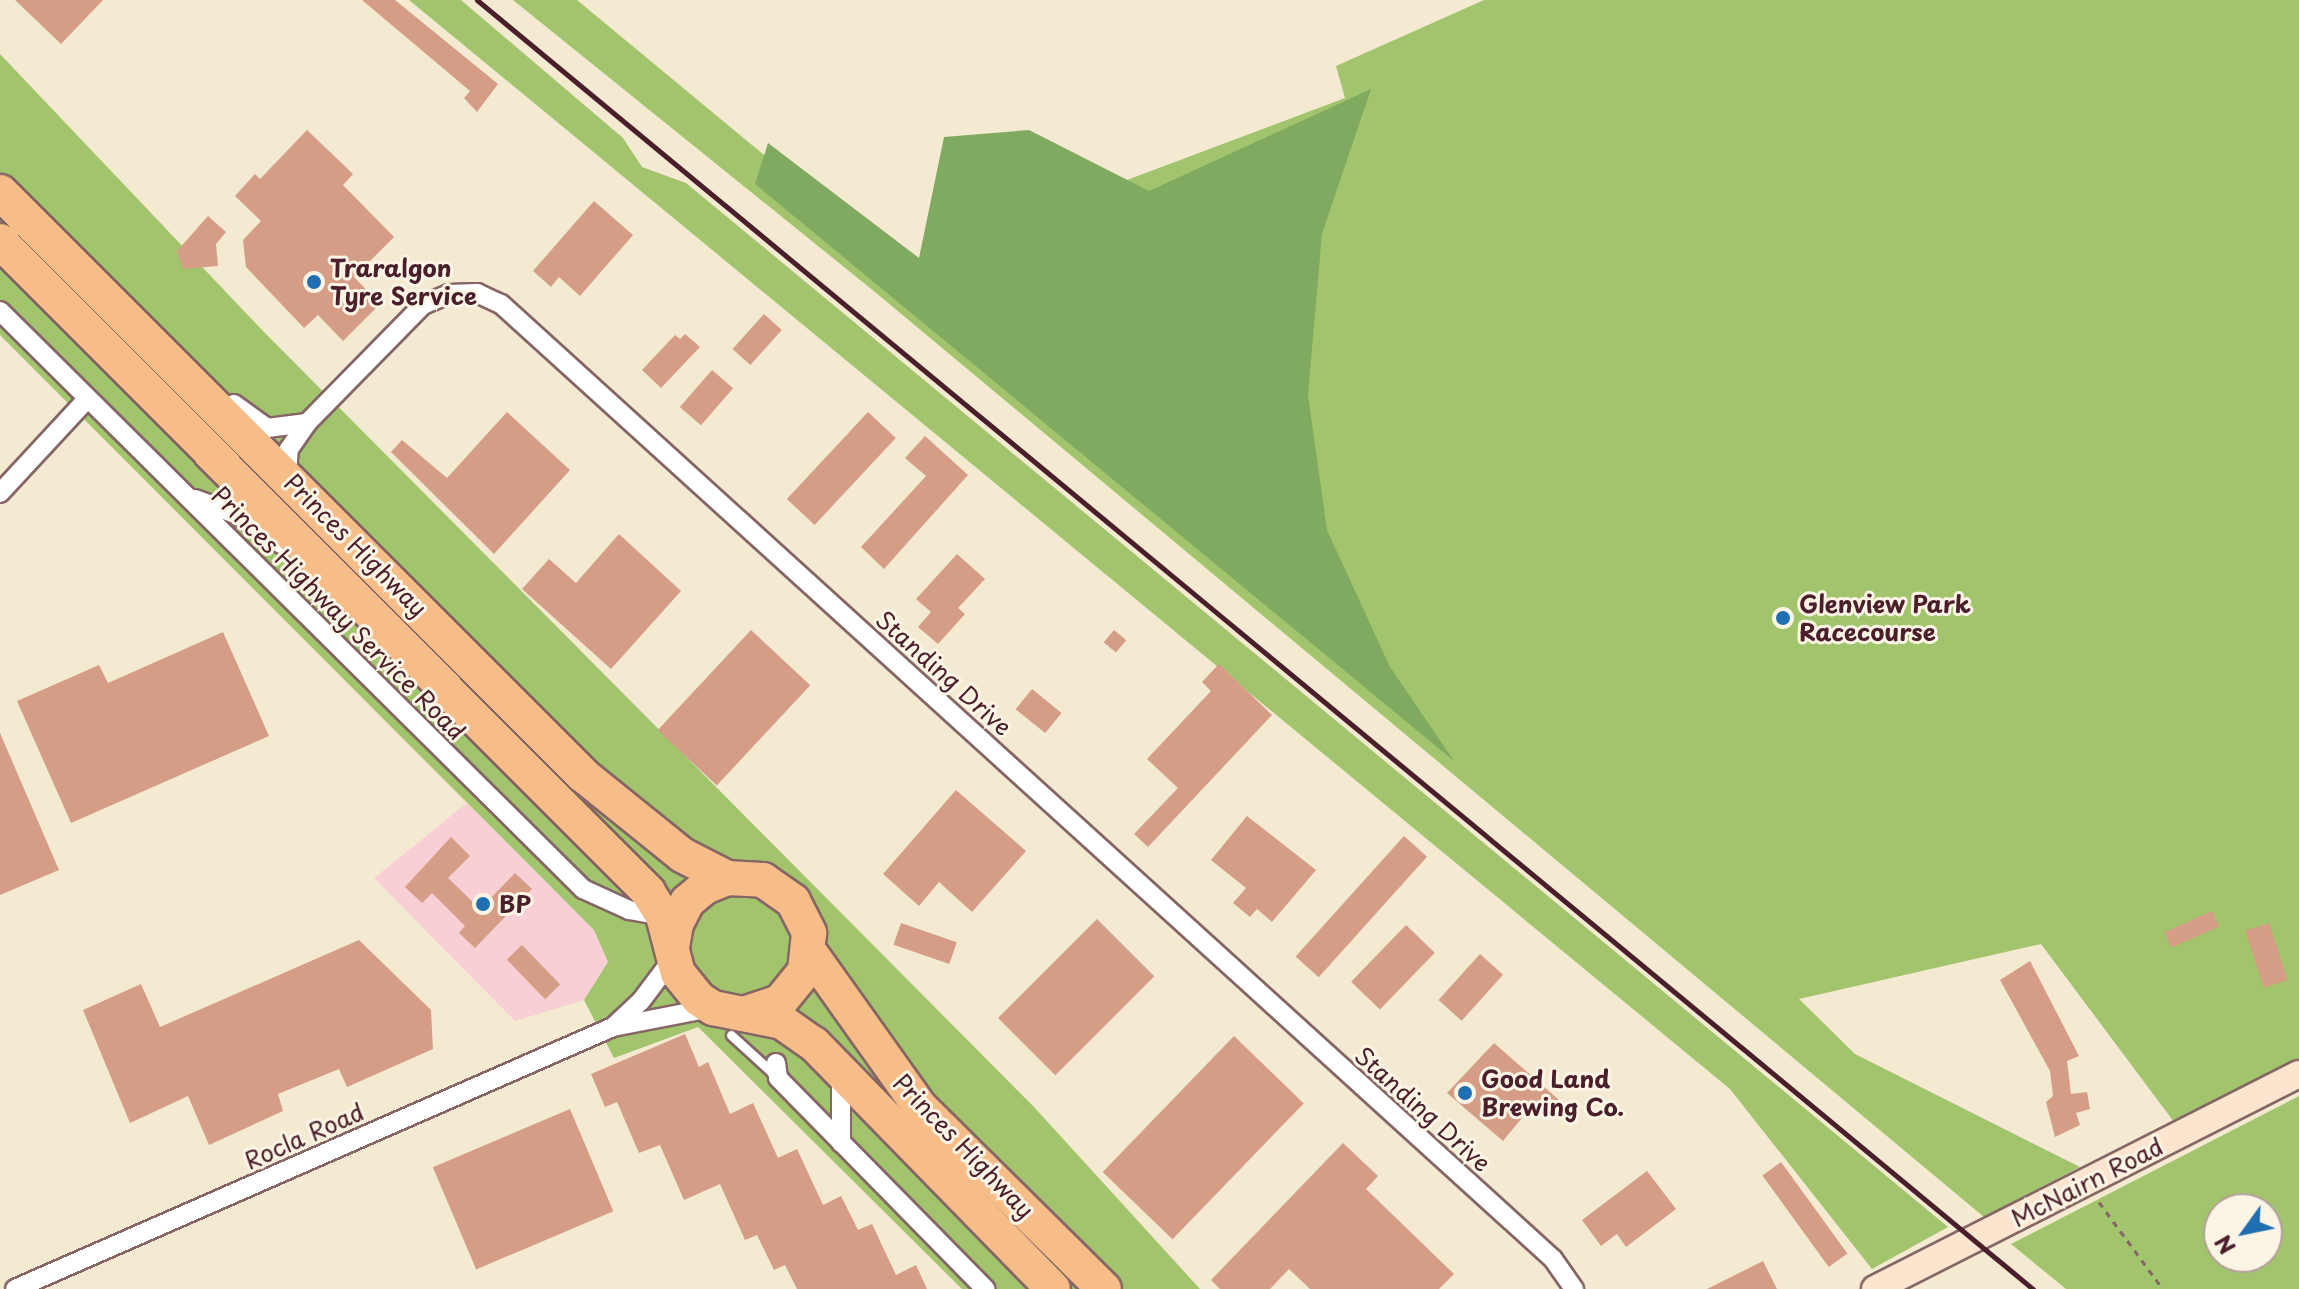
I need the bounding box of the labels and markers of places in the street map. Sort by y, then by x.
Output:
place label: Traralgon Tyre Service [330,254,477,310]
marker: Traralgon Tyre Service [305,273,323,291]
place label: Glenview Park Racecourse [1799,590,1972,646]
marker: Glenview Park Racecourse [1774,609,1792,627]
place label: BP [499,890,531,918]
marker: BP [474,895,492,913]
place label: Good Land Brewing Co. [1481,1065,1624,1121]
marker: Good Land Brewing Co. [1456,1084,1474,1102]

